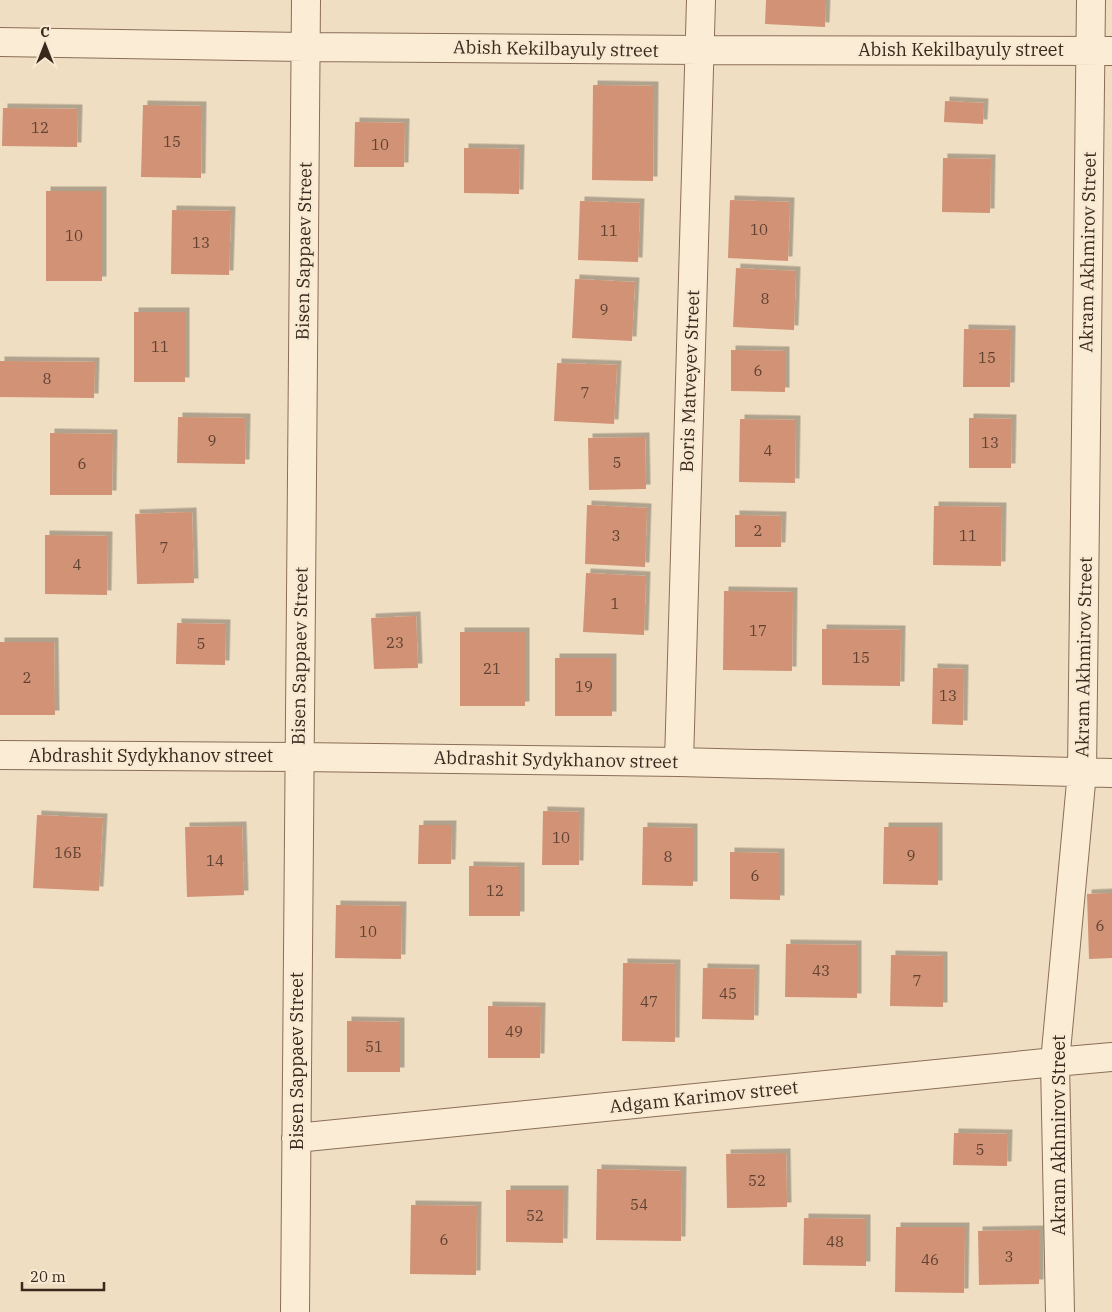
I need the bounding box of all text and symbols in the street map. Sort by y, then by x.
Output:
north arrow [20,20,70,70]
text: С [40,23,50,41]
street label: Abish Kekilbayuly street [453,35,659,62]
street label: Abish Kekilbayuly street [858,38,1064,61]
house number: 12 [31,118,49,137]
house number: 15 [163,132,181,151]
house number: 10 [371,135,389,154]
street label: Akram Akhmirov Street [1074,151,1101,353]
street label: Bisen Sappaev Street [290,162,317,340]
house number: 10 [750,220,768,239]
house number: 11 [600,221,618,240]
house number: 10 [65,226,83,245]
house number: 13 [192,233,210,252]
street label: Boris Matveyev Street [675,289,704,473]
house number: 8 [760,289,770,308]
house number: 9 [599,300,609,319]
house number: 11 [151,337,169,356]
house number: 15 [978,348,996,367]
house number: 6 [753,361,763,380]
house number: 8 [42,369,52,388]
house number: 7 [580,383,590,402]
house number: 9 [207,431,217,450]
house number: 13 [981,433,999,452]
house number: 4 [763,441,773,460]
house number: 5 [612,453,622,472]
house number: 6 [77,454,87,473]
house number: 2 [753,521,763,540]
house number: 3 [611,526,621,545]
house number: 11 [959,526,977,545]
house number: 7 [159,538,169,557]
house number: 4 [72,555,82,574]
street label: Akram Akhmirov Street [1070,556,1097,758]
street label: Bisen Sappaev Street [286,567,313,745]
house number: 1 [610,594,620,613]
house number: 17 [749,621,767,640]
house number: 23 [386,633,404,652]
house number: 5 [196,634,206,653]
house number: 15 [852,648,870,667]
house number: 21 [483,659,501,678]
house number: 2 [22,668,32,687]
house number: 19 [575,677,593,696]
house number: 13 [939,686,957,705]
street label: Abdrashit Sydykhanov street [29,744,273,767]
street label: Abdrashit Sydykhanov street [434,746,678,773]
house number: 10 [552,828,570,847]
house number: 16Б [54,843,82,862]
house number: 9 [906,846,916,865]
house number: 8 [663,847,673,866]
house number: 14 [206,851,224,870]
house number: 6 [750,866,760,885]
house number: 12 [486,881,504,900]
house number: 6 [1095,916,1105,935]
house number: 10 [359,922,377,941]
house number: 43 [812,961,830,980]
house number: 7 [912,971,922,990]
street label: Bisen Sappaev Street [285,972,308,1150]
house number: 45 [719,984,737,1003]
house number: 47 [640,992,658,1011]
house number: 49 [505,1022,523,1041]
street label: Akram Akhmirov Street [1047,1035,1070,1235]
house number: 51 [365,1037,383,1056]
street label: Adgam Karimov street [608,1075,799,1118]
house number: 5 [975,1140,985,1159]
house number: 52 [748,1171,766,1190]
house number: 54 [630,1195,648,1214]
house number: 52 [526,1206,544,1225]
house number: 6 [439,1230,449,1249]
house number: 48 [826,1232,844,1251]
house number: 3 [1004,1247,1014,1266]
house number: 46 [921,1250,939,1269]
scale bar [22,1260,105,1292]
text: 20 m [30,1267,66,1286]

